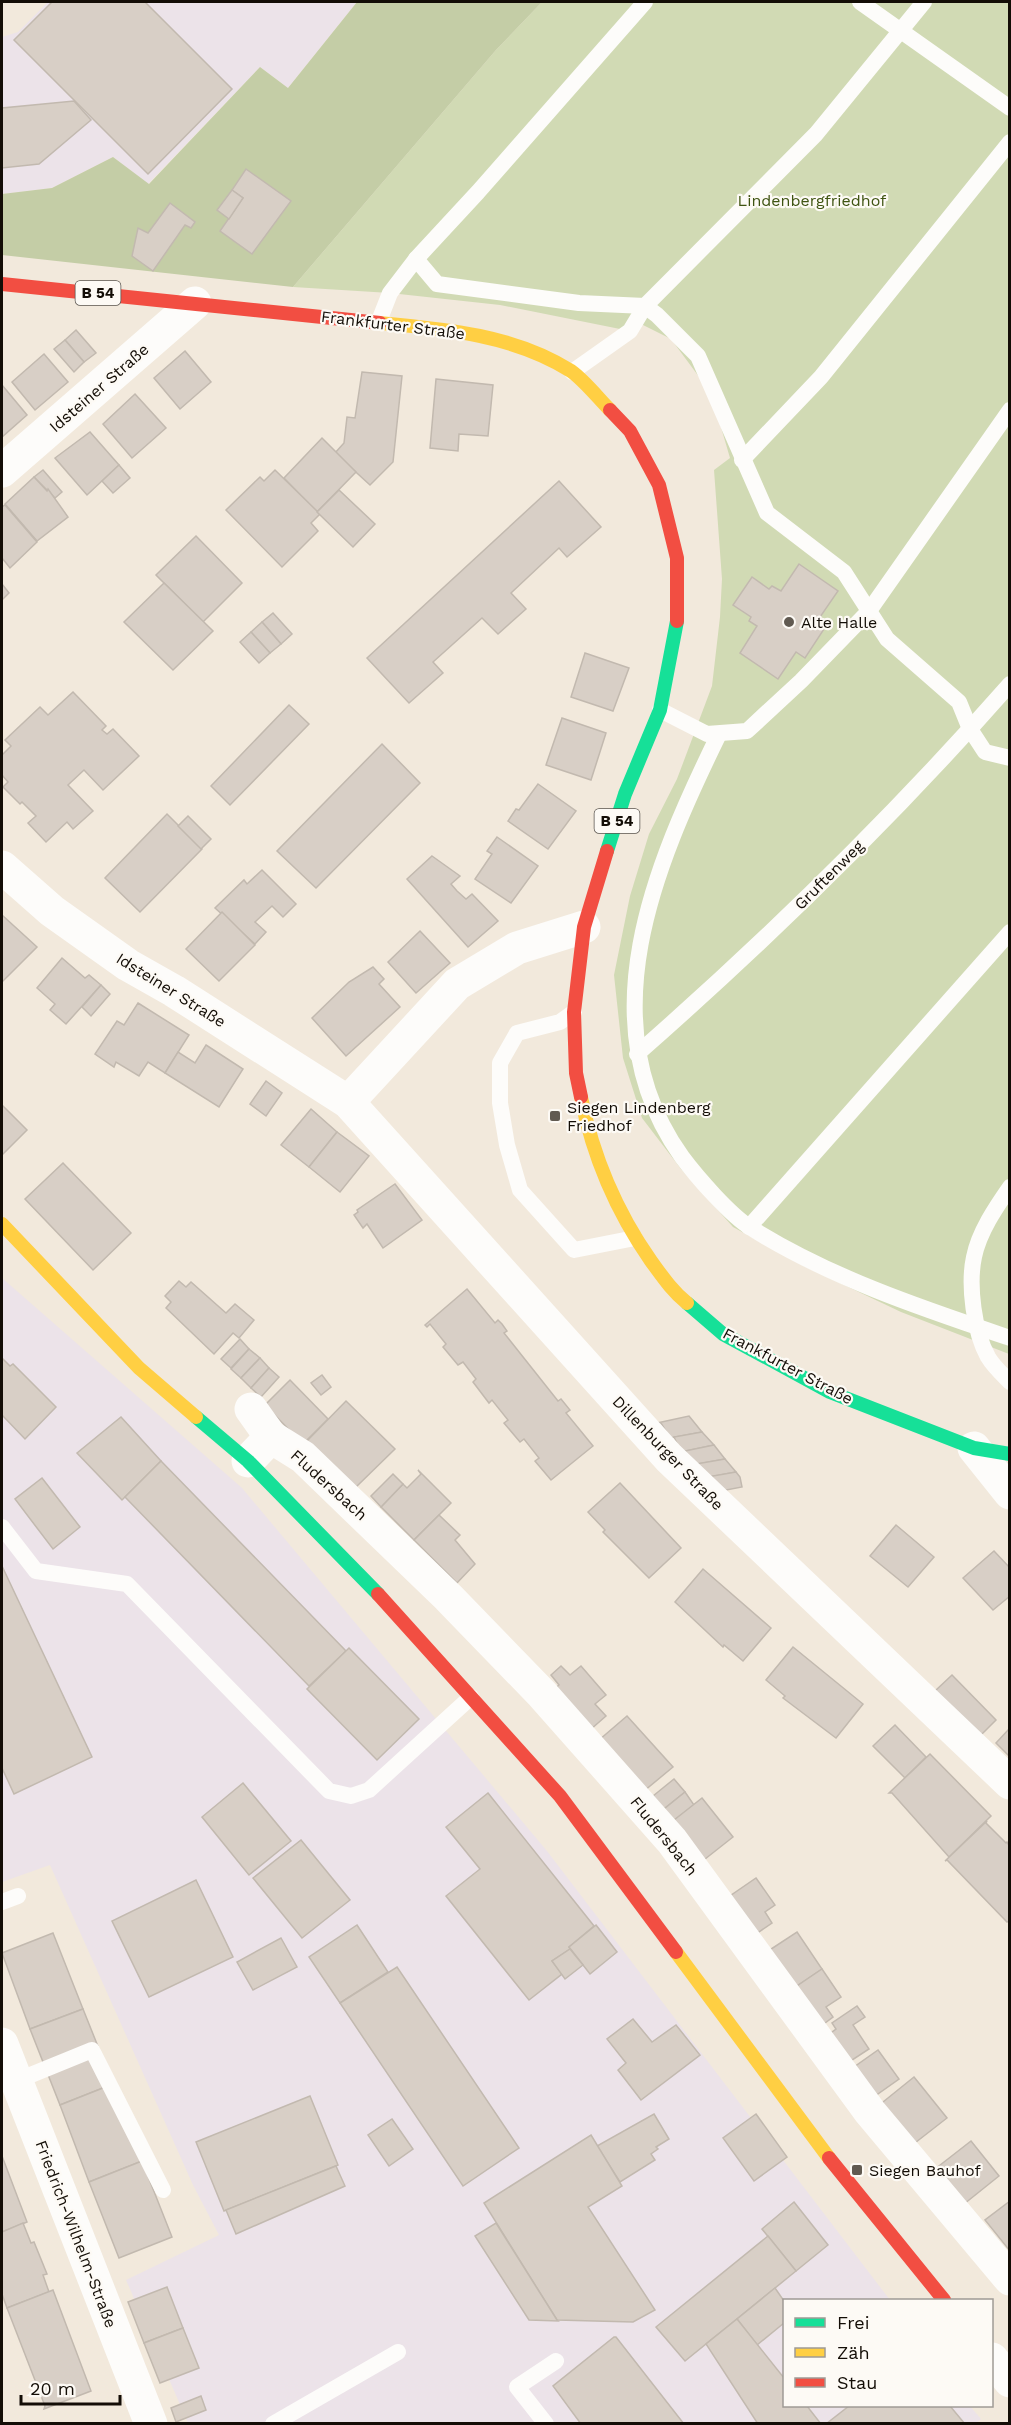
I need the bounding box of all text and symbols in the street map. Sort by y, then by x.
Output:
park label: Lindenbergfriedhof [738,191,887,210]
road number: B 54 [76,281,120,305]
street label: Frankfurter Straße [320,307,466,343]
street label: Idsteiner Straße [45,340,153,436]
place label: Alte Halle [801,613,877,632]
marker: Alte Halle [782,615,796,629]
road number: B 54 [594,809,640,833]
street label: Gruftenweg [790,836,868,914]
street label: Idsteiner Straße [113,949,229,1031]
place label: Siegen Lindenberg Friedhof [567,1098,711,1135]
marker: Siegen Lindenberg Friedhof [548,1109,562,1123]
street label: Frankfurter Straße [720,1324,856,1408]
street label: Dillenburger Straße [609,1392,727,1514]
street label: Fludersbach [287,1446,371,1524]
street label: Fludersbach [626,1793,702,1879]
street label: Friedrich-Wilhelm-Straße [31,2138,121,2330]
place label: Siegen Bauhof [869,2161,982,2180]
marker: Siegen Bauhof [850,2163,864,2177]
legend [783,2299,993,2407]
text: Frei [837,2312,869,2333]
text: Zäh [837,2342,870,2363]
scale bar [21,2368,120,2406]
text: Stau [837,2372,877,2393]
text: 20 m [30,2378,75,2399]

